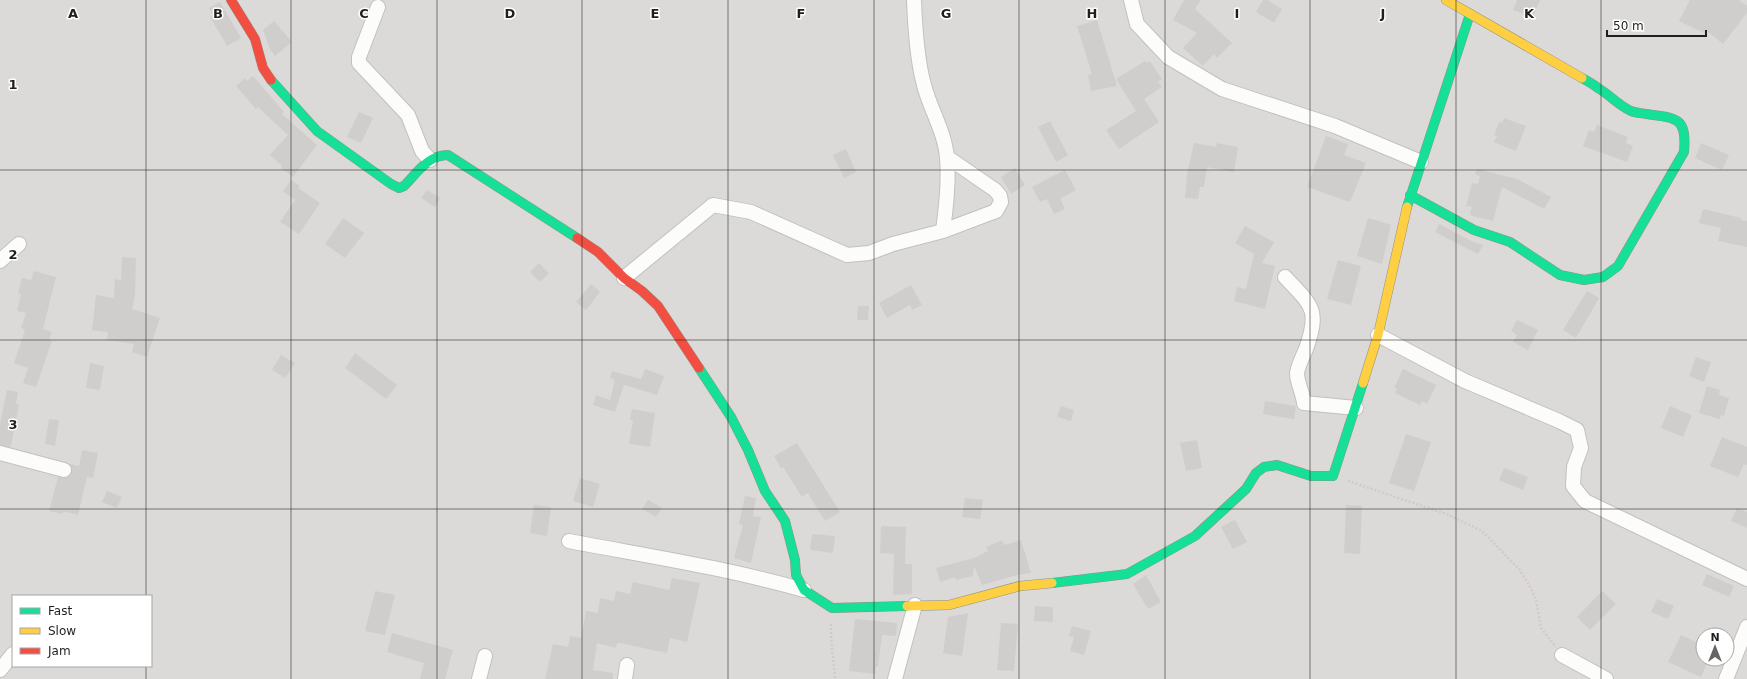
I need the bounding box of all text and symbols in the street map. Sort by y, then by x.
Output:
text: A [68,6,78,21]
text: B [213,6,223,21]
text: C [359,6,369,21]
text: D [505,6,516,21]
text: E [651,6,659,21]
text: F [797,6,805,21]
text: G [941,6,951,21]
text: H [1087,6,1097,21]
text: I [1235,6,1239,21]
text: J [1380,6,1385,21]
text: K [1524,6,1535,21]
scale bar [1607,12,1706,38]
text: 50 m [1613,19,1644,33]
text: 1 [8,77,18,92]
text: 2 [8,247,18,262]
text: 3 [8,417,18,432]
legend [12,595,152,667]
text: Fast [48,604,72,618]
text: Slow [48,624,76,638]
north arrow [1695,627,1735,667]
text: N [1710,631,1720,644]
text: Jam [47,644,71,658]

